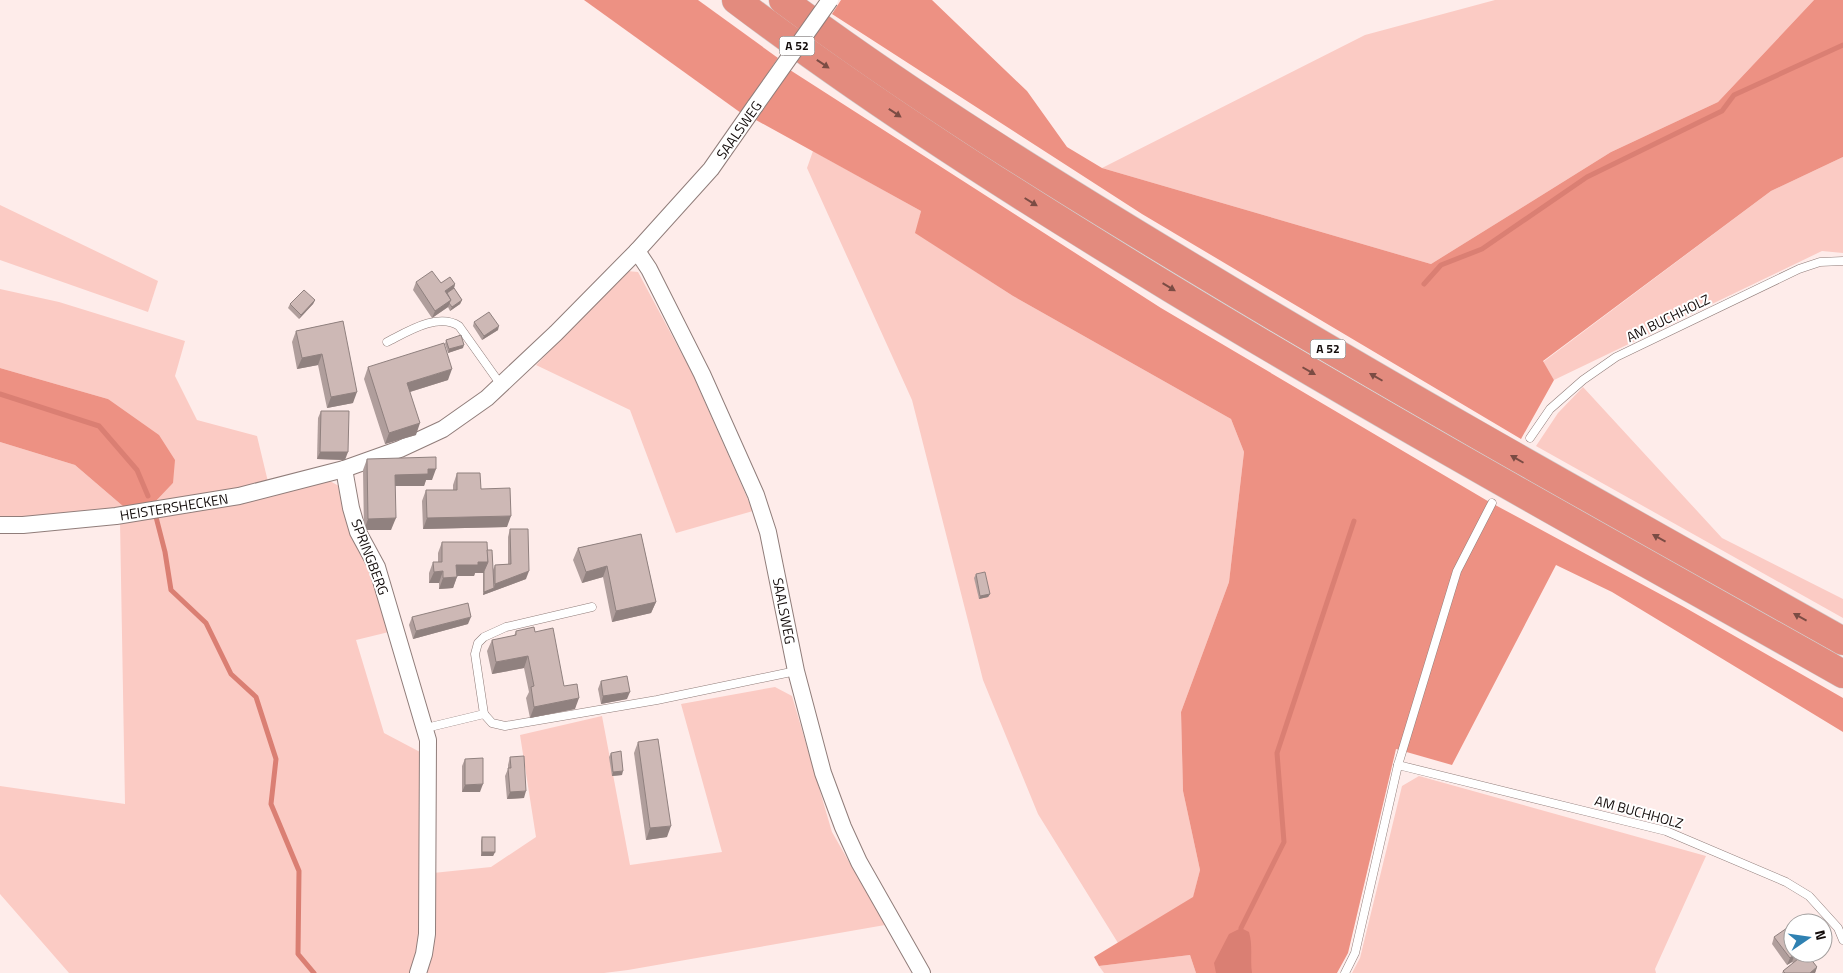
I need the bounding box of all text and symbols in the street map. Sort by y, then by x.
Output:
road number: A 52 [780,36,814,56]
one-way arrow [816,59,830,69]
street label: SAALSWEG [711,96,766,163]
one-way arrow [888,108,902,118]
one-way arrow [1024,197,1038,206]
one-way arrow [1163,283,1176,292]
street label: AM BUCHHOLZ [1622,288,1713,347]
road number: A 52 [1310,339,1346,358]
one-way arrow [1302,366,1315,375]
one-way arrow [1369,373,1384,381]
one-way arrow [1509,455,1524,463]
street label: HEISTERSHECKEN [118,488,230,525]
street label: SPRINGBERG [346,516,395,598]
one-way arrow [1651,534,1666,542]
street label: SAALSWEG [768,576,801,646]
one-way arrow [1794,613,1807,622]
street label: AM BUCHHOLZ [1593,790,1686,833]
north arrow [1783,913,1833,963]
text: N [1810,928,1832,942]

